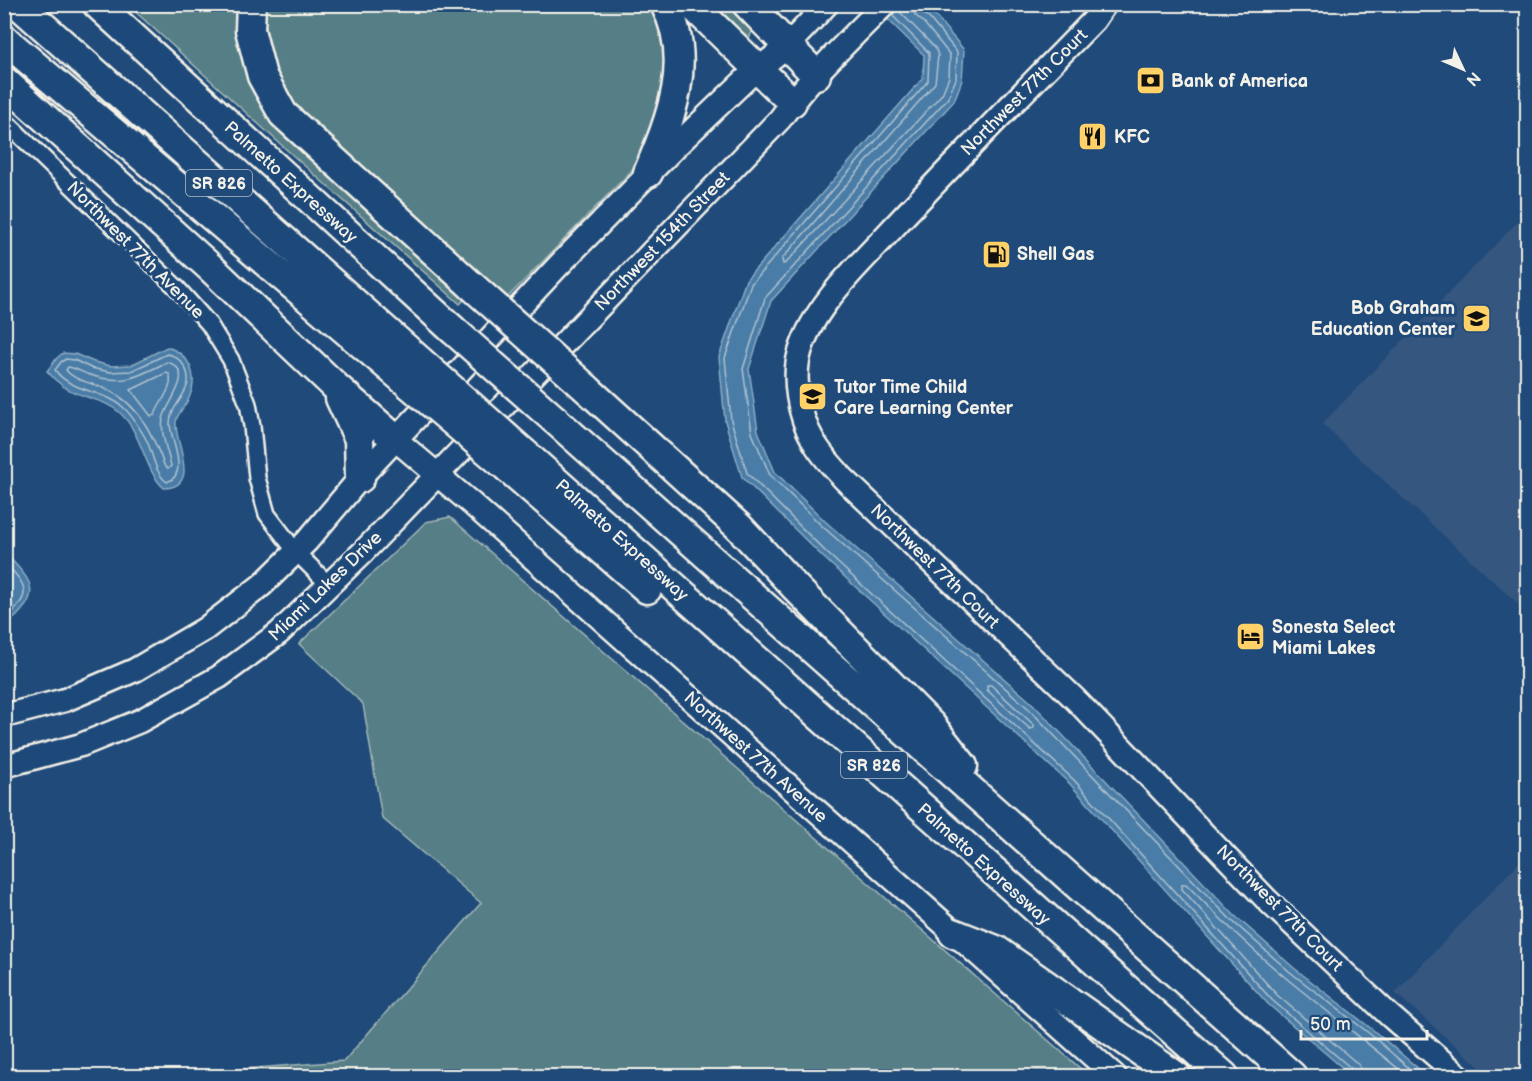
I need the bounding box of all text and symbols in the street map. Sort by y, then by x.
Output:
street label: Northwest 77th Court [957,24,1092,160]
north arrow [1433,39,1493,99]
bank icon: Bank of America [1134,65,1166,97]
text: N [1462,67,1484,89]
place label: Bank of America [1171,71,1308,92]
street label: Palmetto Expressway [220,117,362,248]
restaurant icon: KFC [1077,121,1109,153]
place label: KFC [1114,127,1150,148]
street label: Northwest 154th Street [590,167,735,315]
road number: SR 826 [186,170,252,196]
street label: Northwest 77th Avenue [63,177,209,324]
fuel station icon: Shell Gas [980,238,1012,270]
place label: Shell Gas [1017,244,1095,265]
place label: Bob Graham Education Center [1311,298,1456,340]
school or university icon: Bob Graham Education Center [1460,302,1492,334]
place label: Tutor Time Child Care Learning Center [834,377,1014,419]
school or university icon: Tutor Time Child Care Learning Center [797,381,829,413]
street label: Palmetto Expressway [551,475,693,606]
street label: Northwest 77th Court [866,500,1004,633]
street label: Miami Lakes Drive [264,527,387,646]
place label: Sonesta Select Miami Lakes [1272,617,1395,659]
hotel icon: Sonesta Select Miami Lakes [1235,621,1267,653]
street label: Northwest 77th Avenue [680,687,832,828]
road number: SR 826 [841,752,907,778]
street label: Palmetto Expressway [913,799,1055,930]
street label: Northwest 77th Court [1212,841,1348,976]
scale bar [1301,1003,1427,1041]
text: 50 m [1310,1014,1351,1035]

